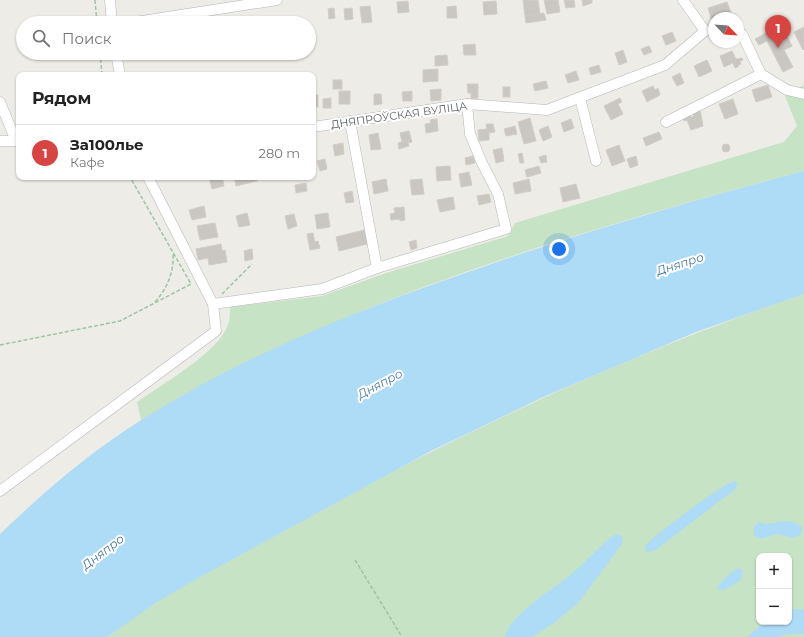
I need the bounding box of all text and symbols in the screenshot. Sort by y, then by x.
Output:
north arrow [708,12,744,48]
pin: 1 [765,15,791,48]
search box [16,16,316,60]
icon: search [30,27,52,49]
text: Поиск [62,29,111,48]
text: Рядом [32,88,91,108]
street label: ДНЯПРОЎСКАЯ ВУЛІЦА [330,98,469,132]
text: За100лье [70,135,144,154]
text: 1 [42,145,48,161]
text: 280 m [259,145,300,161]
text: Кафе [70,154,105,170]
your location [549,239,569,259]
water label: Дняпро [653,249,706,279]
water label: Дняпро [354,365,405,402]
water label: Дняпро [78,531,127,573]
map controls [756,553,792,625]
button: + [756,553,792,589]
button: − [756,589,792,625]

